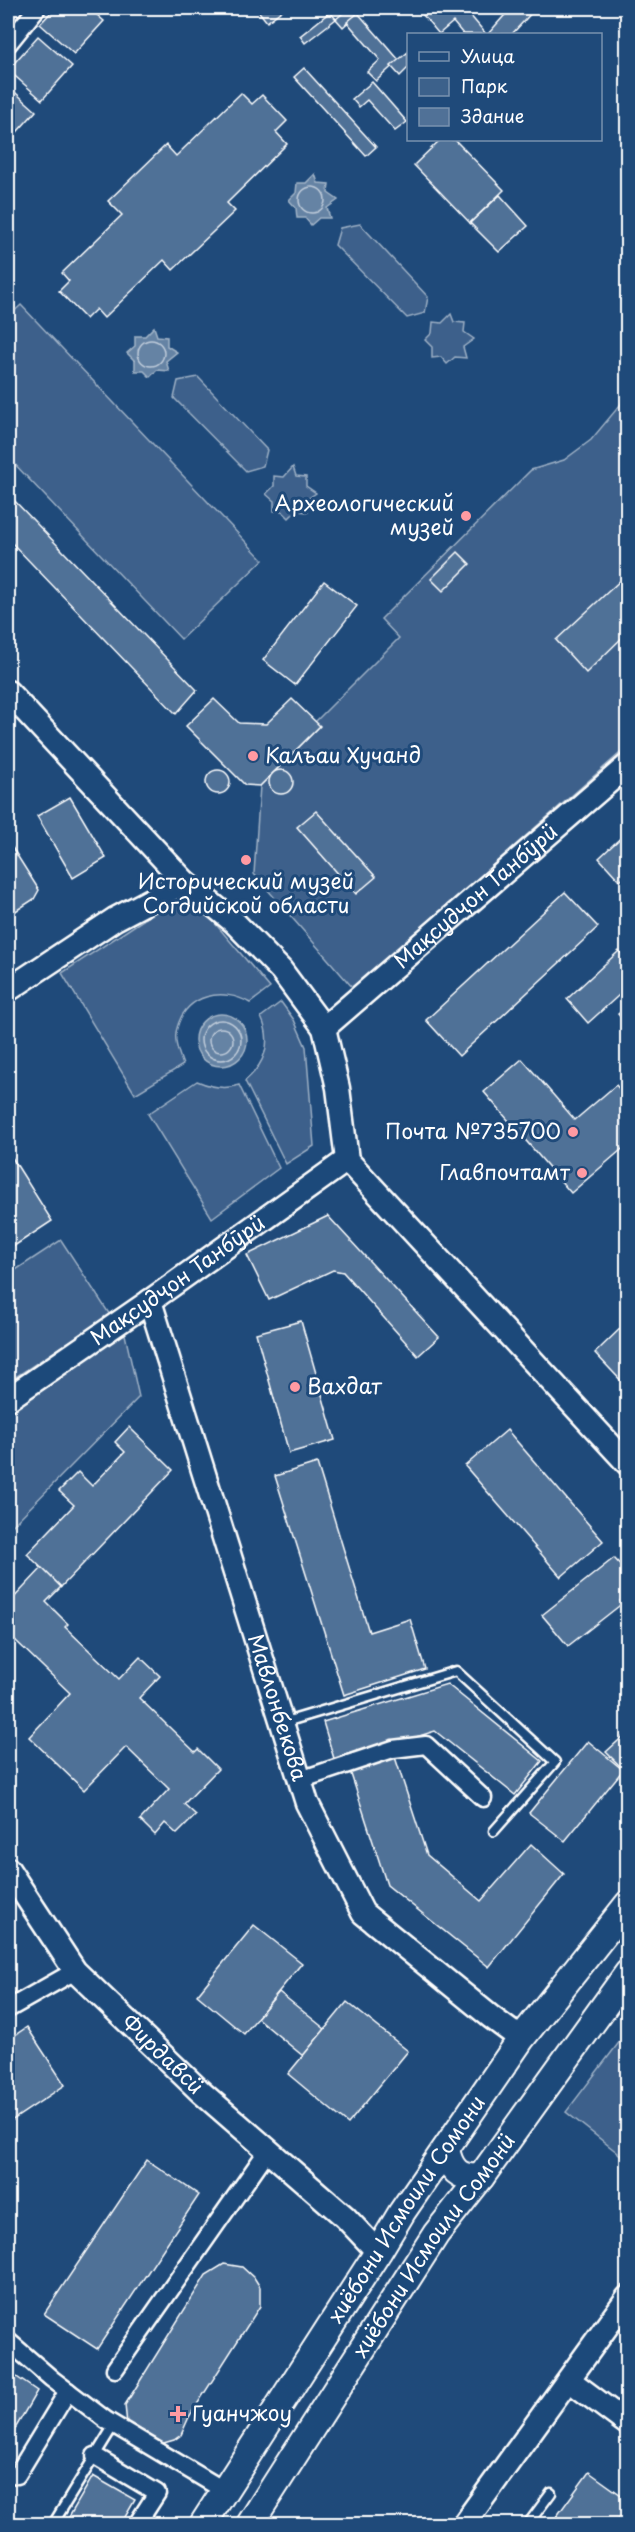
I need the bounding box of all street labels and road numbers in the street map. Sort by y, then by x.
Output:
street label: Мақсудҷон Танбӯрӣ [386,815,564,975]
street label: Мақсудҷон Танбӯрӣ [83,1206,271,1352]
street label: Мавлонбекова [241,1629,317,1785]
street label: Фирдавсӣ [115,2006,212,2101]
street label: хиёбони Исмоили Сомони [319,2088,492,2328]
street label: хиёбони Исмоили Сомонӣ [343,2126,522,2363]

